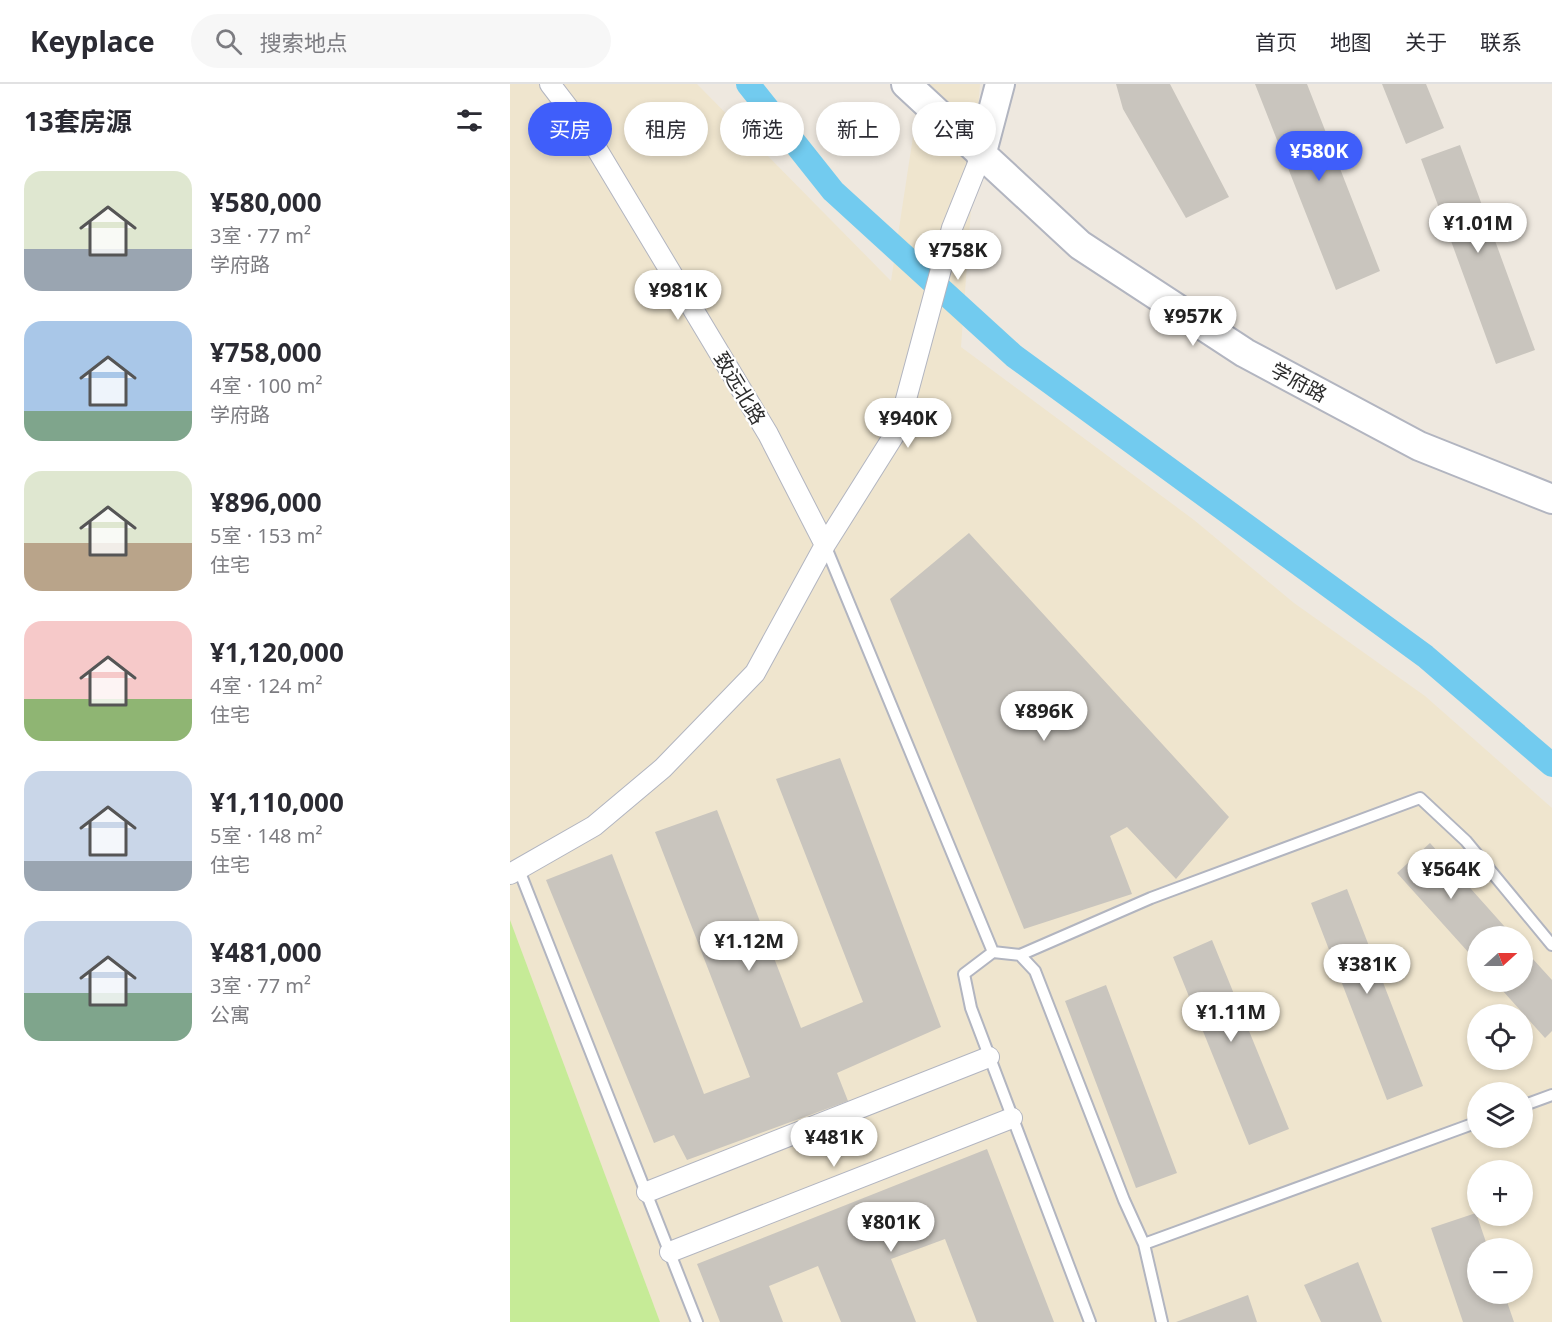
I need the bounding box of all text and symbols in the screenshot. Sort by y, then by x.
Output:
search box [191,14,611,68]
text: Keyplace [30,22,155,60]
icon: search [212,25,245,58]
text: 搜索地点 [260,27,348,57]
text: 首页 [1255,28,1297,56]
text: 地图 [1330,28,1372,56]
text: 关于 [1405,28,1447,56]
text: 联系 [1480,28,1522,56]
chip: 买房 [528,102,612,156]
chip: 租房 [624,102,708,156]
chip: 筛选 [720,102,804,156]
chip: 新上 [816,102,900,156]
chip: 公寓 [912,102,996,156]
text: 13套房源 [24,103,132,139]
icon: filters [453,104,486,137]
pin: ¥580K [1277,131,1361,182]
text: ¥580K [1289,137,1349,164]
text: ¥580,000 [210,184,322,220]
icon: home [72,195,144,267]
pin: ¥1.01M [1429,203,1527,254]
text: ¥1.01M [1443,209,1513,236]
text: 3室 · 77 m² [210,222,311,249]
pin: ¥758K [916,230,1000,281]
text: ¥758K [928,236,988,263]
text: 学府路 [210,251,270,278]
pin: ¥981K [636,270,720,321]
text: ¥981K [648,276,708,303]
pin: ¥957K [1151,296,1235,347]
text: ¥957K [1163,302,1223,329]
text: ¥758,000 [210,334,322,370]
icon: home [72,345,144,417]
street label: 致远北路 [708,347,772,429]
street label: 学府路 [1266,356,1332,408]
text: 4室 · 100 m² [210,372,322,399]
pin: ¥940K [866,398,950,449]
text: 学府路 [210,401,270,428]
text: ¥940K [878,404,938,431]
text: ¥896,000 [210,484,322,520]
icon: home [72,495,144,567]
text: 5室 · 153 m² [210,522,322,549]
text: 住宅 [210,551,250,578]
text: ¥1,120,000 [210,634,344,670]
icon: home [72,645,144,717]
text: 4室 · 124 m² [210,672,322,699]
pin: ¥896K [1002,691,1086,742]
text: ¥896K [1014,697,1074,724]
text: 住宅 [210,701,250,728]
text: ¥1,110,000 [210,784,344,820]
icon: home [72,795,144,867]
text: 5室 · 148 m² [210,822,322,849]
pin: ¥564K [1409,849,1493,900]
text: 住宅 [210,851,250,878]
text: ¥564K [1421,855,1481,882]
pin: ¥1.12M [700,921,798,972]
north arrow [1467,926,1533,992]
map controls [1467,926,1533,1304]
text: ¥1.12M [714,927,784,954]
text: ¥481,000 [210,934,322,970]
pin: ¥381K [1325,944,1409,995]
icon: home [72,945,144,1017]
text: ¥381K [1337,950,1397,977]
text: 3室 · 77 m² [210,972,311,999]
pin: ¥1.11M [1182,992,1280,1043]
text: ¥1.11M [1196,998,1266,1025]
text: 公寓 [210,1001,250,1028]
button: locate [1467,1004,1533,1070]
button: layers [1467,1082,1533,1148]
pin: ¥481K [792,1117,876,1168]
text: ¥481K [804,1123,864,1150]
button: + [1467,1160,1533,1226]
pin: ¥801K [849,1202,933,1253]
text: ¥801K [861,1208,921,1235]
button: − [1467,1238,1533,1304]

